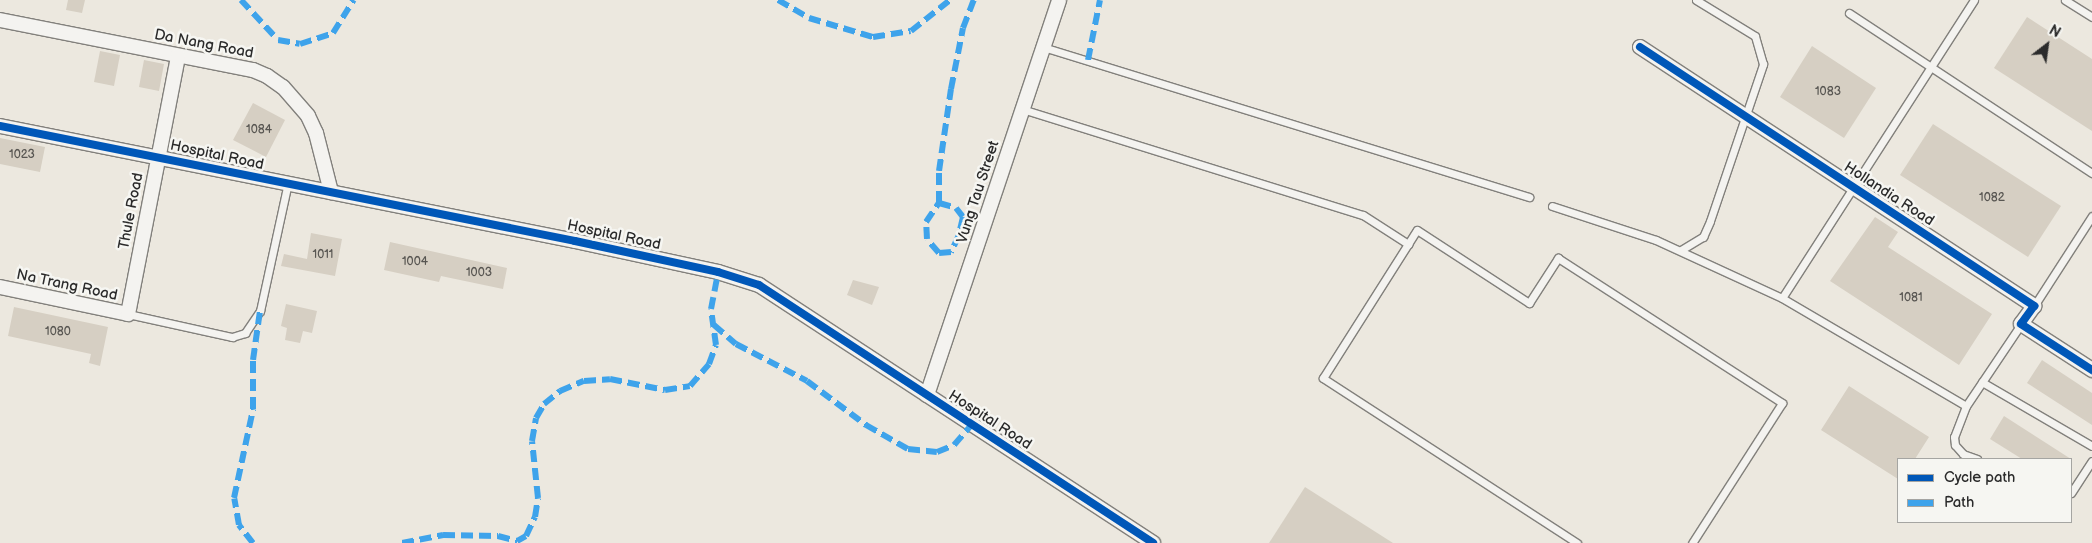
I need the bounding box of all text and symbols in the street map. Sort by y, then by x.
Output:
north arrow [2022,20,2072,70]
text: N [2046,22,2064,42]
street label: Da Nang Road [153,26,255,62]
house number: 1083 [1815,85,1841,99]
house number: 1084 [246,123,272,137]
street label: Hospital Road [168,136,266,174]
street label: Vung Tau Street [953,138,1003,246]
house number: 1023 [9,148,35,162]
street label: Hollandia Road [1841,158,1937,230]
street label: Thule Road [115,171,147,251]
house number: 1082 [1979,191,2005,205]
street label: Hospital Road [565,216,663,254]
house number: 1011 [313,248,333,262]
house number: 1004 [402,255,428,269]
street label: Na Trang Road [15,265,119,305]
house number: 1003 [466,266,492,280]
house number: 1081 [1899,291,1923,305]
house number: 1080 [45,325,71,339]
street label: Hospital Road [945,386,1035,454]
legend [1897,458,2072,523]
text: Cycle path [1944,468,2015,487]
text: Path [1944,493,1974,512]

